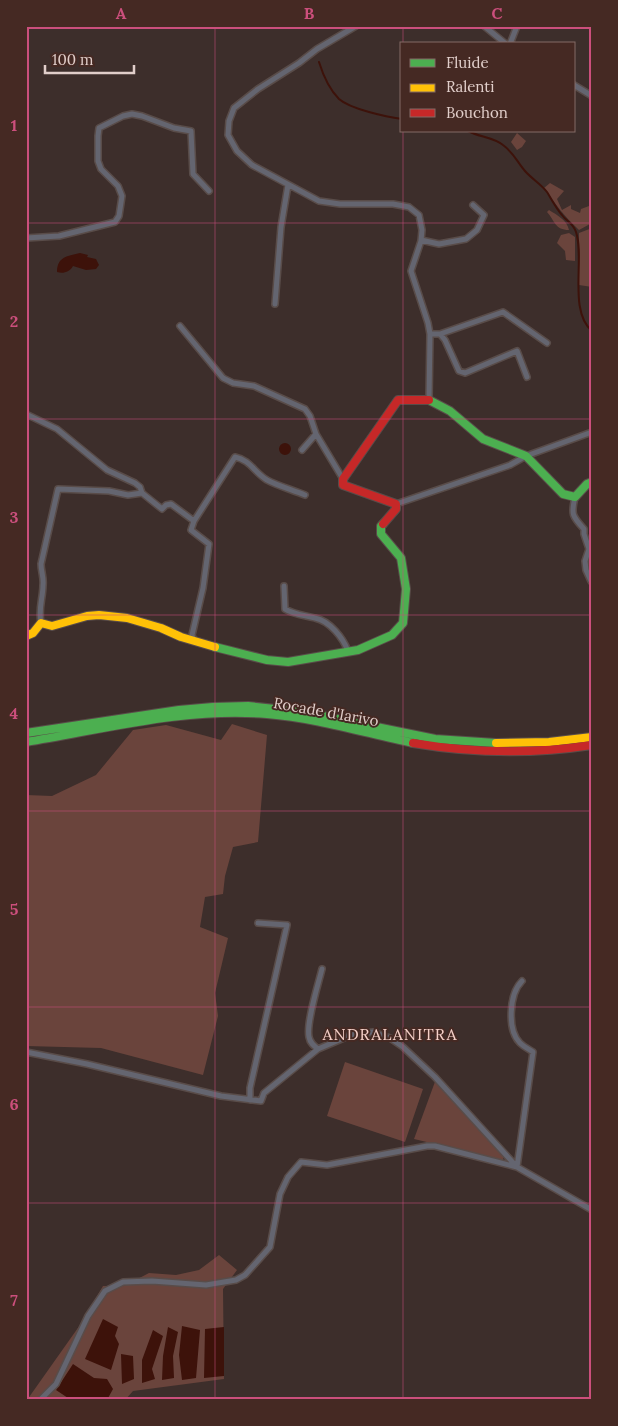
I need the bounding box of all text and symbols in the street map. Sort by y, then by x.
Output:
text: A [116,3,127,23]
text: B [304,3,315,23]
text: C [491,3,503,23]
scale bar [45,42,134,74]
legend [400,42,576,132]
text: 100 m [52,50,93,69]
text: Fluide [446,53,489,72]
text: Ralenti [446,77,494,96]
text: Bouchon [446,103,508,122]
text: 1 [11,115,17,135]
text: 2 [10,311,18,331]
text: 3 [10,507,19,527]
street label: Rocade d'Iarivo [272,693,380,730]
text: 4 [10,703,19,723]
text: 5 [10,899,19,919]
district label: ANDRALANITRA [322,1024,458,1044]
text: 6 [9,1094,19,1114]
text: 7 [10,1290,18,1310]

